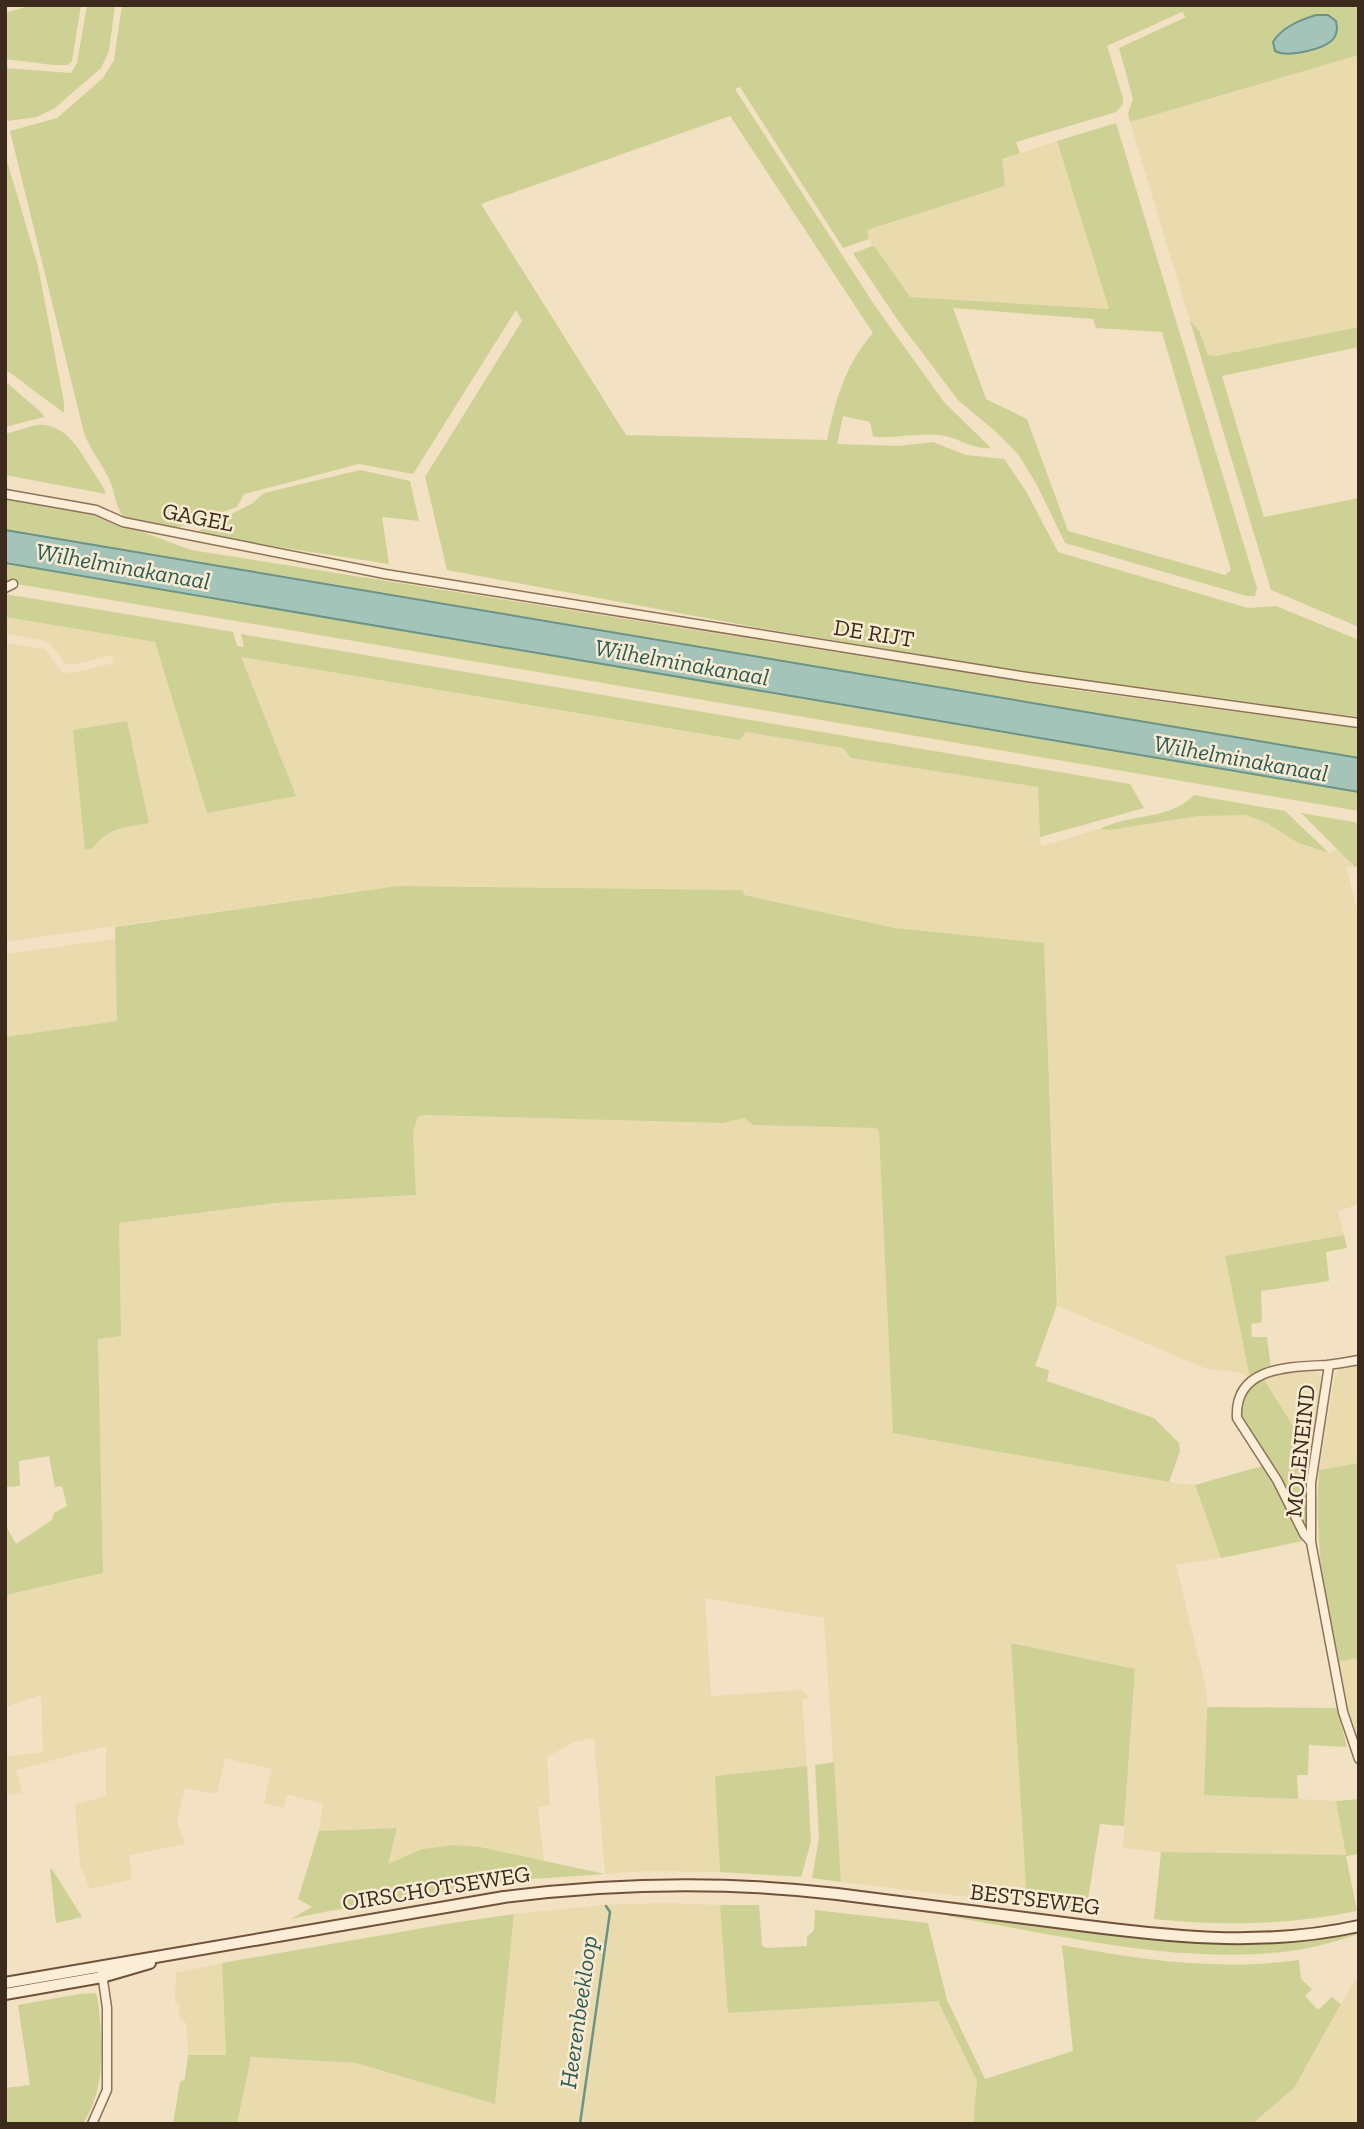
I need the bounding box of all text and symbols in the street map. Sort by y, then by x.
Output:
street label: GAGEL [160,496,236,538]
water label: Wilhelminakanaal [34,536,212,596]
street label: DE RIJT [832,613,916,653]
water label: Wilhelminakanaal [593,632,771,692]
water label: Wilhelminakanaal [1152,728,1330,788]
street label: MOLENEIND [1279,1383,1321,1519]
street label: OIRSCHOTSEWEG [340,1859,532,1917]
street label: BESTSEWEG [968,1877,1102,1921]
water label: Heerenbeekloop [553,1934,603,2090]

